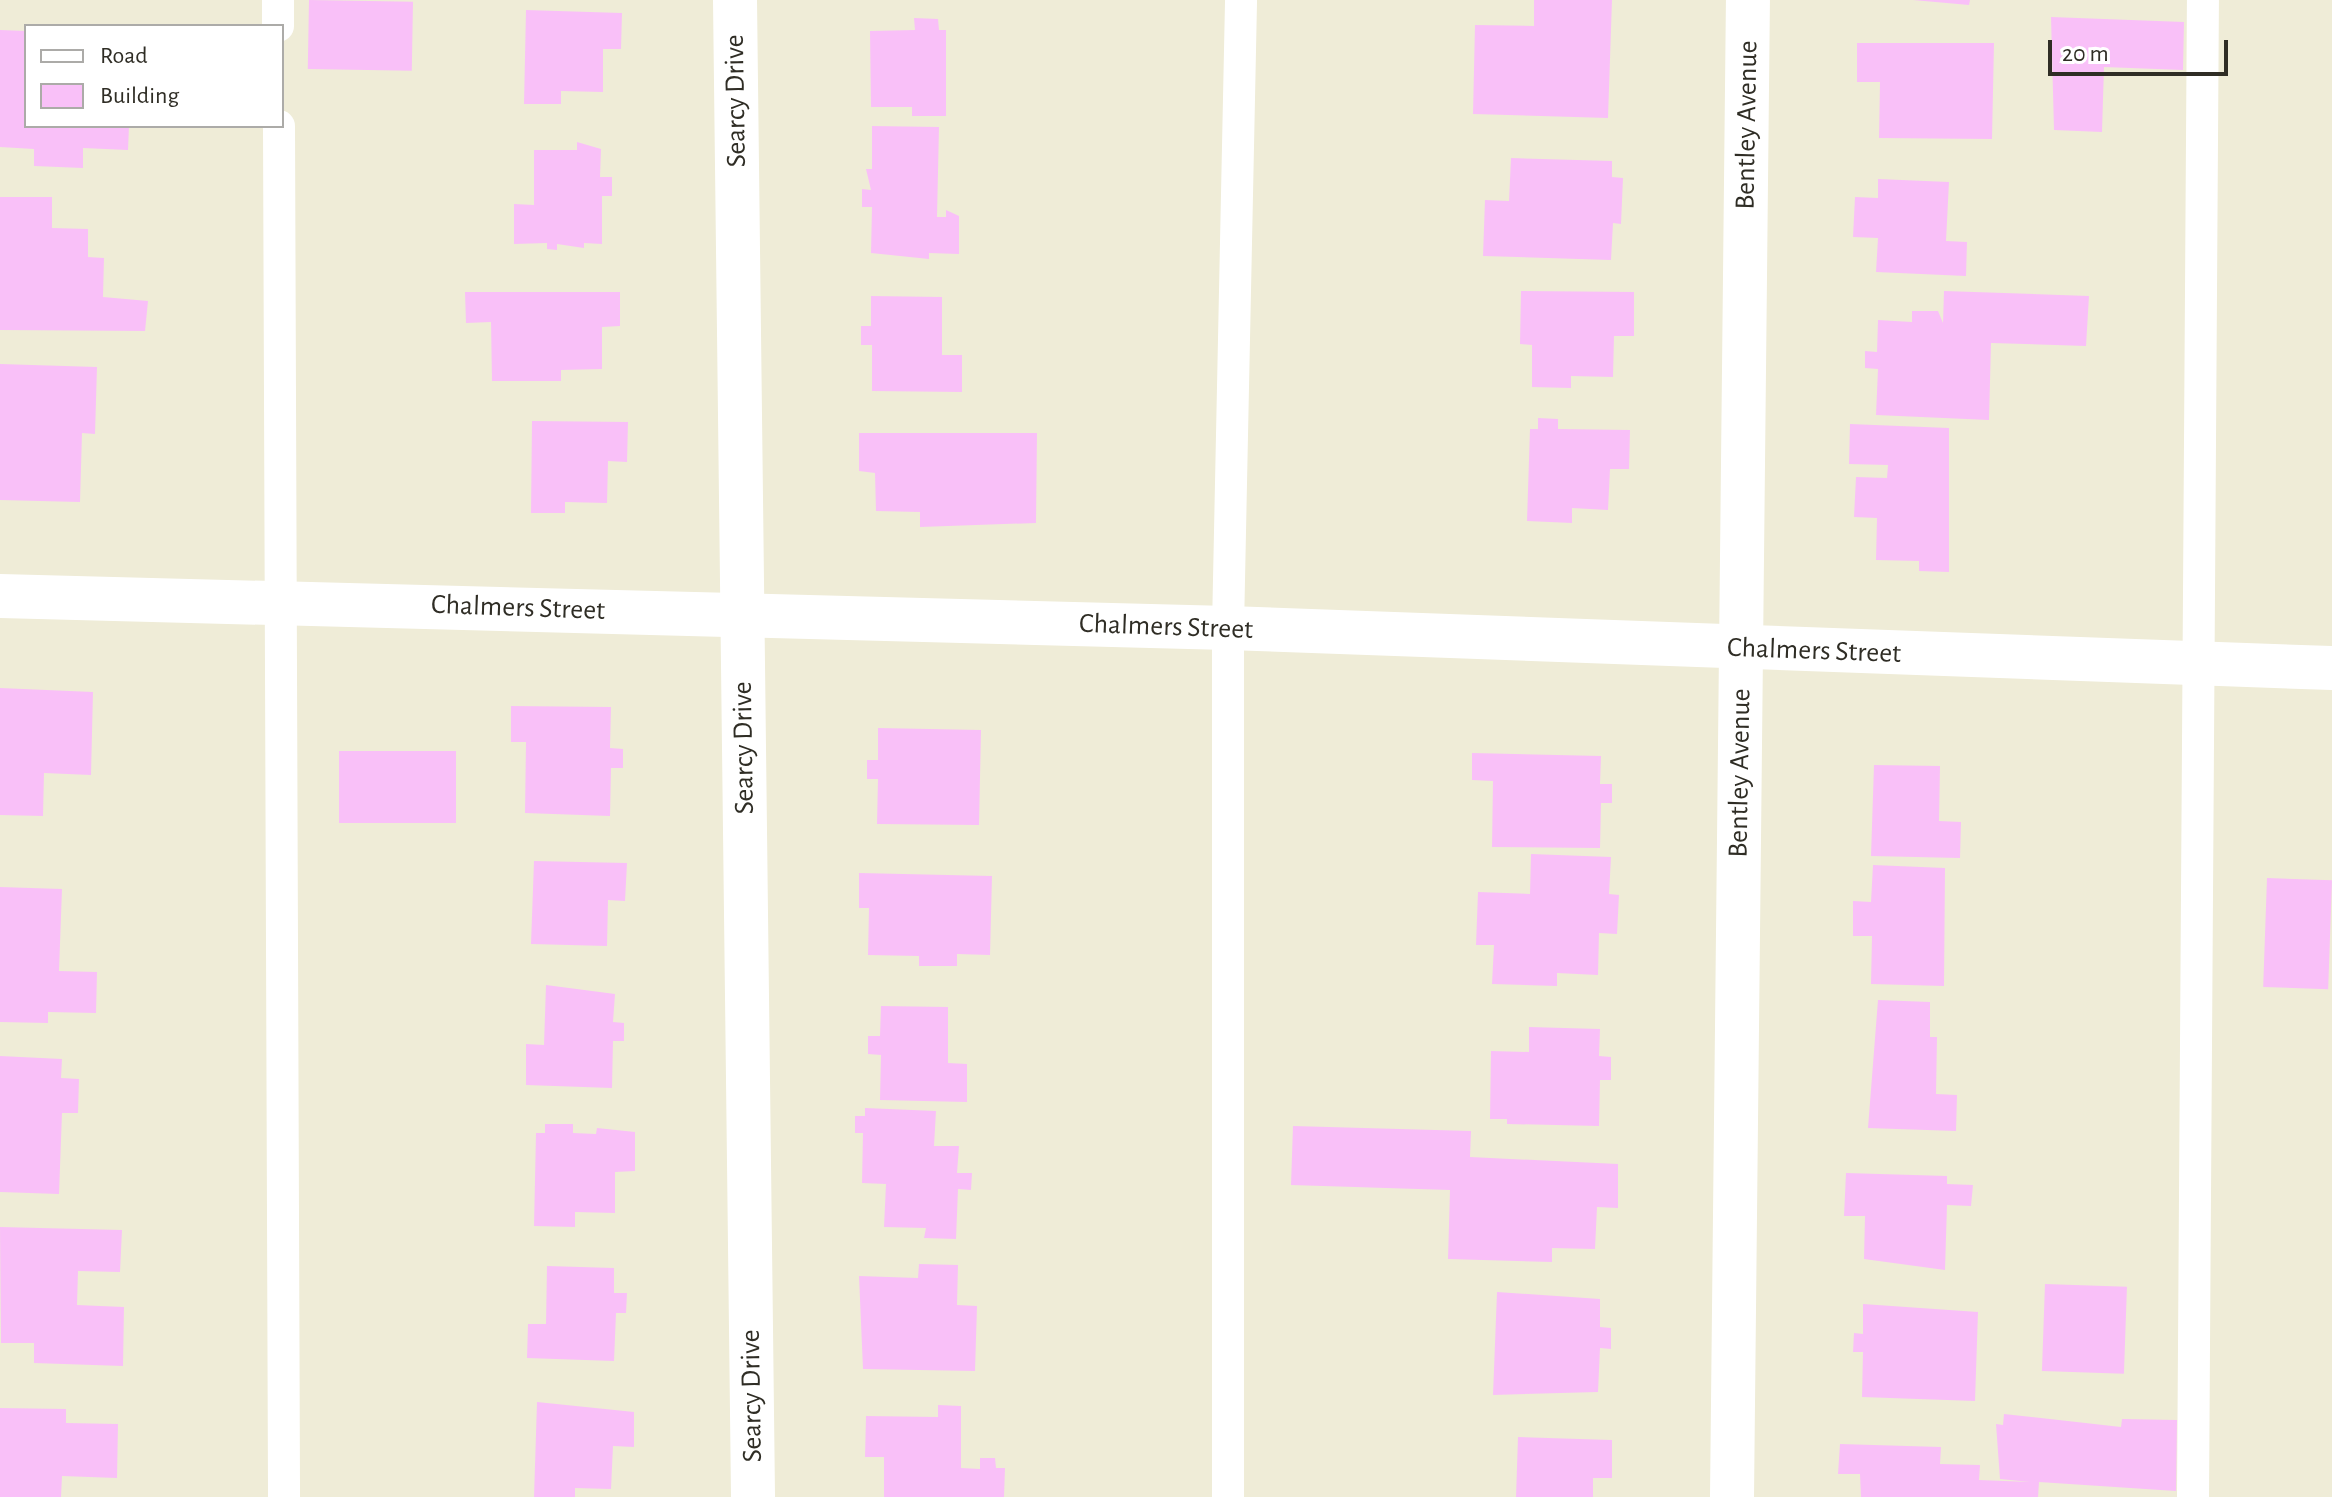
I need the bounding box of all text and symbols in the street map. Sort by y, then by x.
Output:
legend [24,24,284,128]
scale bar [2052,24,2232,74]
street label: Searcy Drive [718,34,754,168]
street label: Bentley Avenue [1729,40,1765,210]
text: 20 m [2062,42,2109,66]
text: Road [100,44,148,68]
text: Building [100,84,179,108]
street label: Chalmers Street [430,588,606,628]
street label: Chalmers Street [1078,607,1254,647]
street label: Chalmers Street [1726,631,1902,671]
street label: Searcy Drive [726,681,762,815]
street label: Bentley Avenue [1722,688,1758,858]
street label: Searcy Drive [734,1329,770,1463]

